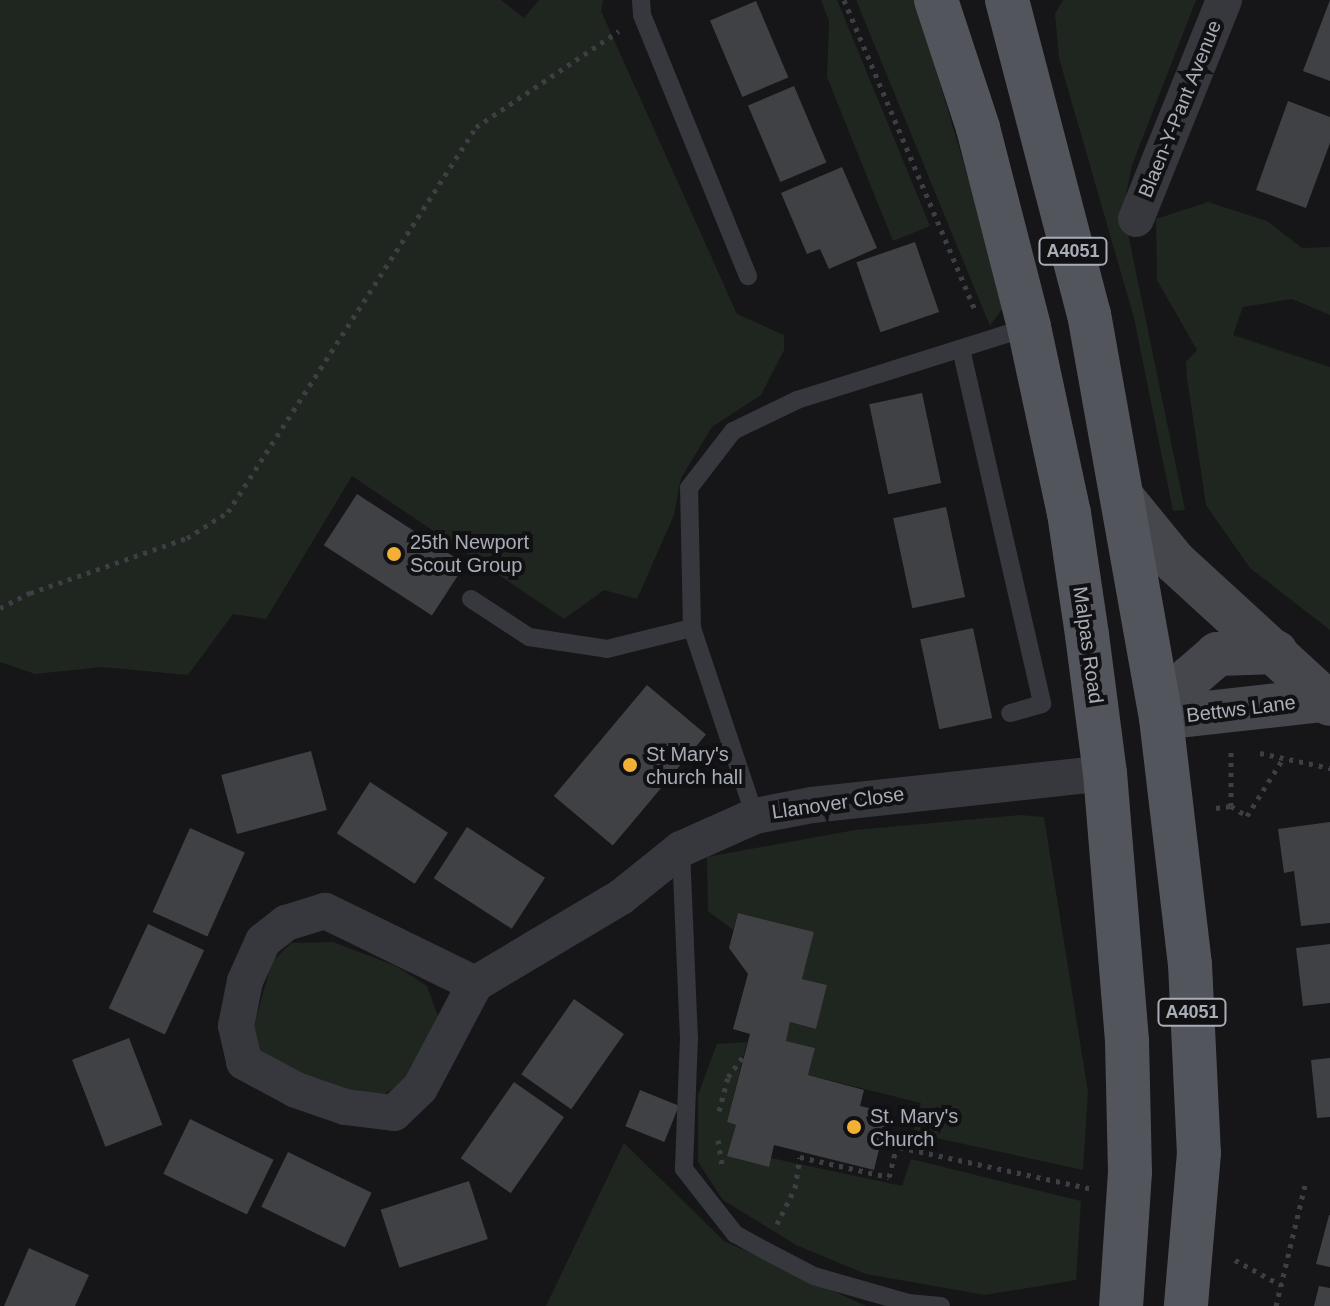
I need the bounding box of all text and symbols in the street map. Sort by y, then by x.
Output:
street label: Blaen-Y-Pant Avenue [1133,16,1227,202]
road number: A4051 [1037,237,1109,265]
place label: 25th Newport Scout Group [410,530,529,577]
marker: 25th Newport Scout Group [385,545,403,563]
street label: Malpas Road [1068,585,1108,705]
street label: Bettws Lane [1185,690,1297,728]
place label: St Mary's church hall [646,742,743,789]
marker: St Mary's church hall [621,756,639,774]
street label: Llanover Close [770,782,906,824]
road number: A4051 [1156,998,1228,1026]
place label: St. Mary's Church [870,1104,958,1151]
marker: St. Mary's Church [845,1118,863,1136]

